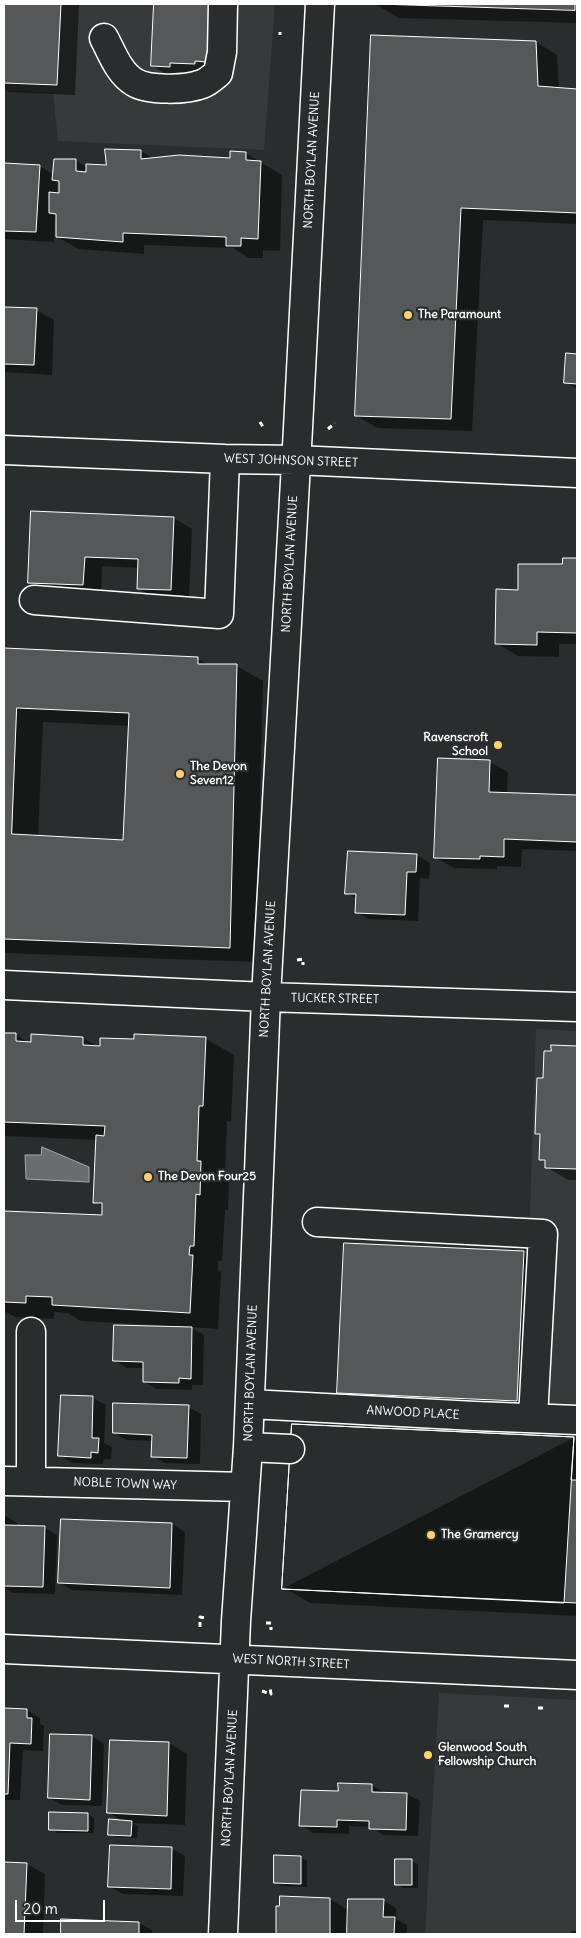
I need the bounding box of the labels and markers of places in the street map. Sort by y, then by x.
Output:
place label: The Paramount [418,308,501,322]
marker: The Paramount [402,309,414,321]
place label: Ravenscroft School [423,731,488,759]
marker: Ravenscroft School [492,739,504,751]
place label: The Devon Seven12 [190,760,247,788]
marker: The Devon Seven12 [174,768,186,780]
place label: The Devon Four25 [158,1170,256,1184]
marker: The Devon Four25 [142,1171,154,1183]
place label: The Gramercy [441,1528,519,1542]
marker: The Gramercy [425,1529,437,1541]
place label: Glenwood South Fellowship Church [438,1741,537,1769]
marker: Glenwood South Fellowship Church [422,1749,434,1761]

